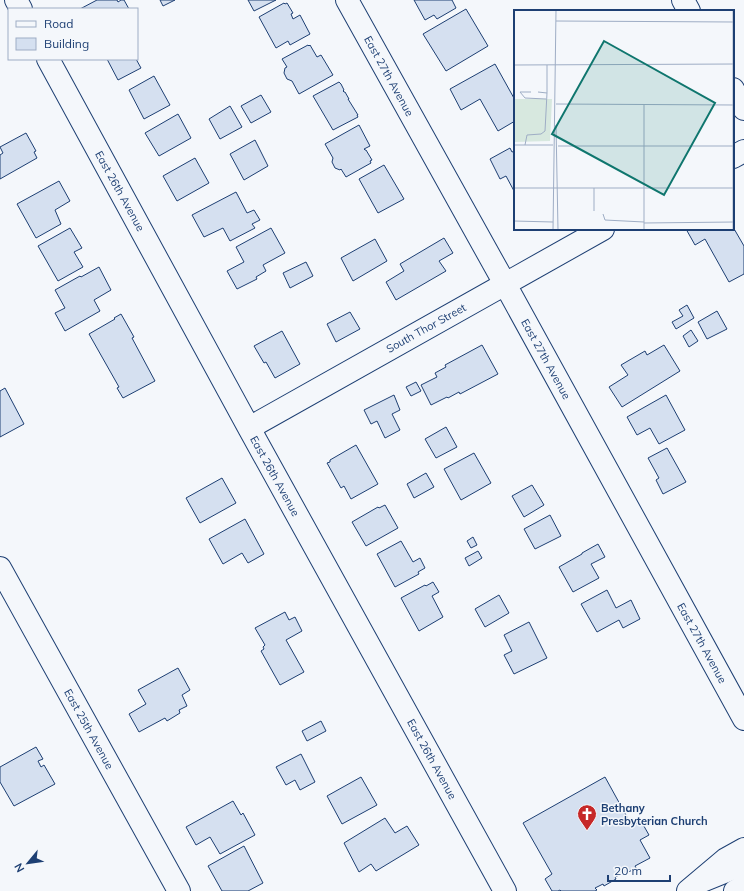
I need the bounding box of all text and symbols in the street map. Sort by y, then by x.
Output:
legend [8,8,138,60]
inset map [514,10,734,230]
text: Road [44,16,73,31]
street label: East 27th Avenue [361,33,417,119]
text: Building [44,36,89,51]
street label: East 26th Avenue [92,148,148,234]
street label: South Thor Street [384,300,469,356]
street label: East 27th Avenue [518,316,574,402]
street label: East 26th Avenue [247,433,303,519]
street label: East 27th Avenue [674,600,730,686]
street label: East 25th Avenue [61,686,117,772]
street label: East 26th Avenue [404,716,460,802]
place label: Bethany Presbyterian Church [601,801,708,828]
church icon: Bethany Presbyterian Church [576,803,598,831]
north arrow [8,843,48,883]
scale bar [608,857,670,883]
text: N [11,861,27,875]
text: 20 m [614,863,642,878]

